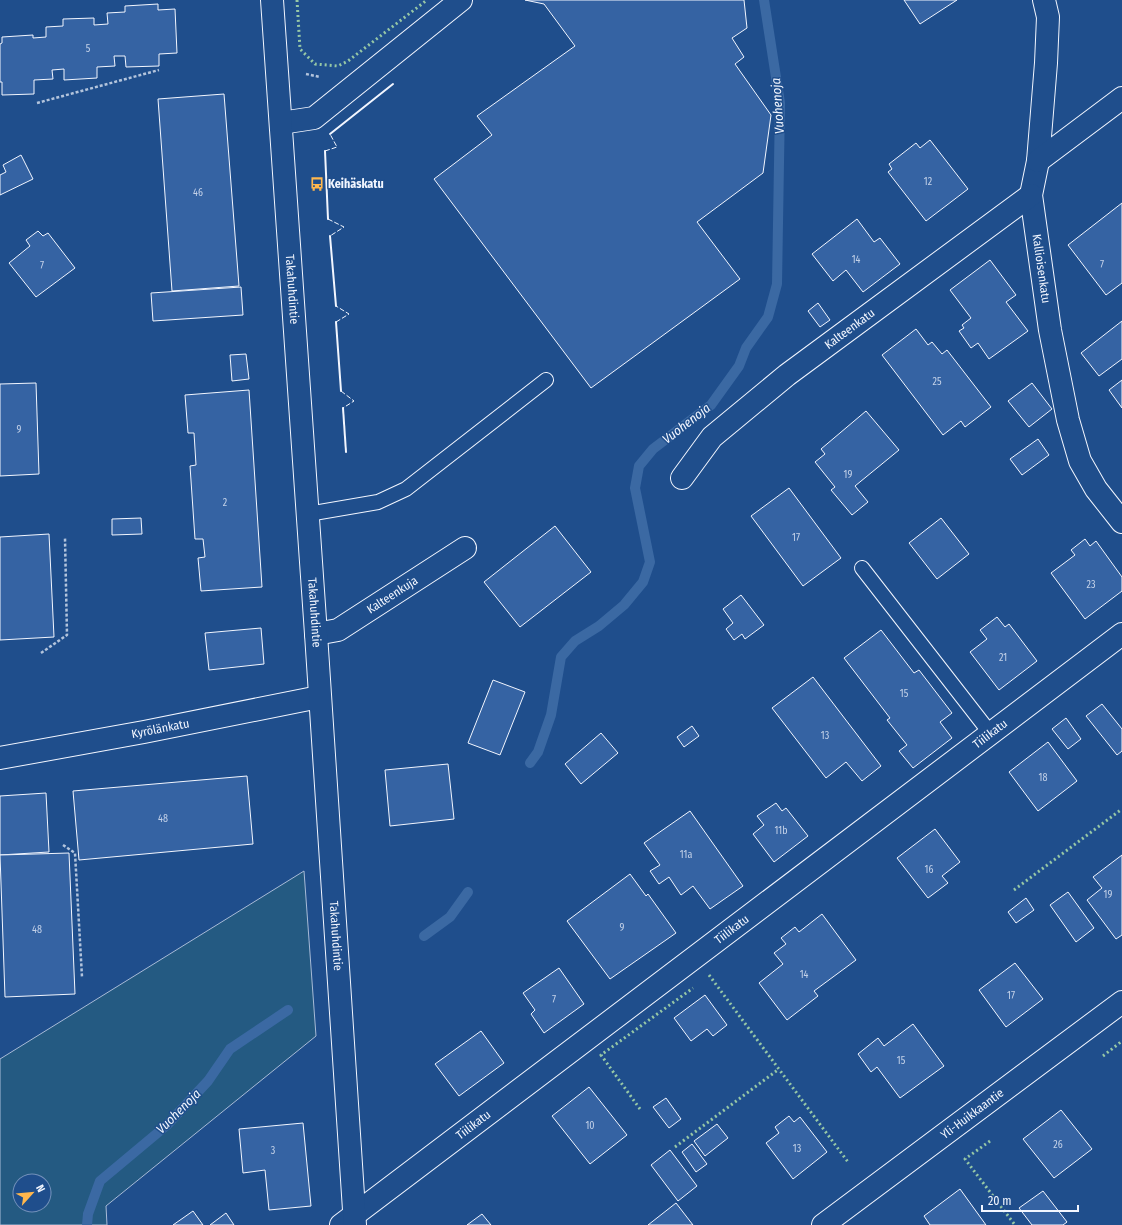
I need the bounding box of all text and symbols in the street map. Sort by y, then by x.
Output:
house number: 5 [86,43,91,55]
water label: Vuohenoja [768,77,787,135]
bus stop icon: Keihäskatu [309,176,325,192]
house number: 12 [924,176,933,188]
place label: Keihäskatu [328,177,384,191]
house number: 46 [193,187,203,199]
street label: Kallioisenkatu [1030,233,1053,304]
street label: Takahuhdintie [283,254,301,325]
house number: 14 [852,254,861,266]
house number: 7 [1100,259,1104,271]
house number: 7 [40,260,44,272]
street label: Kalteenkatu [822,306,877,352]
house number: 25 [933,376,942,388]
water label: Vuohenoja [659,400,713,447]
house number: 9 [17,424,22,436]
house number: 19 [844,469,853,481]
house number: 2 [223,497,228,509]
house number: 17 [792,532,800,544]
street label: Kalteenkuja [364,573,421,617]
street label: Takahuhdintie [305,577,324,648]
house number: 23 [1087,579,1096,591]
house number: 21 [999,652,1007,664]
house number: 15 [900,688,909,700]
street label: Kyrölänkatu [130,716,190,741]
street label: Tiilikatu [970,716,1010,751]
house number: 13 [821,730,830,742]
house number: 18 [1039,772,1047,784]
house number: 48 [158,813,168,825]
house number: 11b [775,825,787,837]
house number: 11a [680,849,692,861]
house number: 16 [925,864,933,876]
house number: 19 [1104,889,1113,901]
street label: Takahuhdintie [327,901,345,971]
street label: Tiilikatu [712,912,752,947]
house number: 9 [620,922,625,934]
house number: 48 [32,924,42,936]
house number: 14 [800,969,809,981]
house number: 17 [1007,990,1015,1002]
house number: 7 [552,994,556,1006]
house number: 15 [897,1055,906,1067]
water label: Vuohenoja [153,1086,204,1137]
street label: Yli-Huikkaantie [938,1086,1006,1142]
street label: Tiilikatu [453,1107,493,1142]
house number: 10 [585,1120,595,1132]
house number: 26 [1053,1139,1063,1151]
house number: 13 [793,1143,802,1155]
house number: 3 [271,1145,276,1157]
north arrow [12,1173,52,1213]
text: N [33,1183,48,1195]
scale bar [982,1187,1078,1213]
text: 20 m [988,1194,1012,1208]

